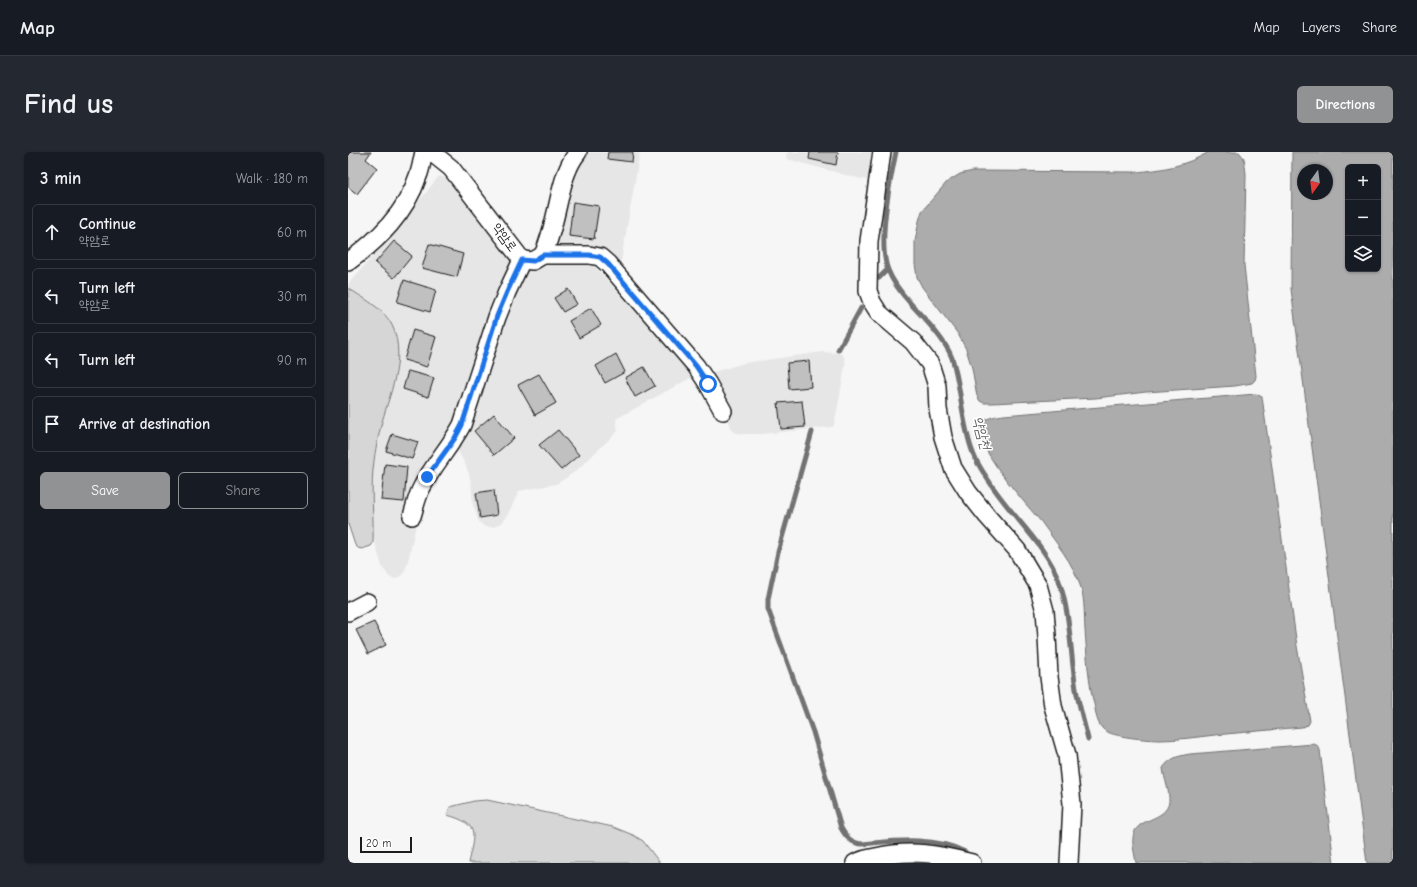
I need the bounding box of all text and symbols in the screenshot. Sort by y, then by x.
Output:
text: Map [20,17,55,39]
text: Map [1253,19,1280,36]
text: Layers [1302,19,1340,36]
text: Share [1362,19,1397,36]
button: Directions [1297,86,1393,123]
text: Find us [24,88,113,120]
north arrow [1297,164,1333,200]
map controls [1345,164,1381,272]
button: + [1345,164,1381,200]
text: 3 min [40,169,81,188]
text: Walk · 180 m [236,171,308,186]
button: − [1345,200,1381,236]
text: Continue [79,215,136,233]
street label: 약암로 [490,220,520,254]
icon: ahead [41,221,63,243]
text: 60 m [277,225,307,240]
text: 약암로 [79,233,110,248]
button: layers [1345,236,1381,272]
text: Turn left [79,279,135,297]
icon: left [41,285,63,307]
text: 30 m [277,289,307,304]
text: 약암로 [79,297,110,312]
icon: left [41,349,63,371]
text: Turn left [79,351,135,369]
text: 90 m [277,353,307,368]
route start [699,375,717,393]
icon: arrive [41,413,63,435]
water label: 약암천 [969,414,995,453]
text: Arrive at destination [79,415,210,433]
route end [418,468,436,486]
button: Save [40,472,170,509]
button: Share [178,472,308,509]
scale bar [360,835,412,854]
text: 20 m [366,837,391,850]

